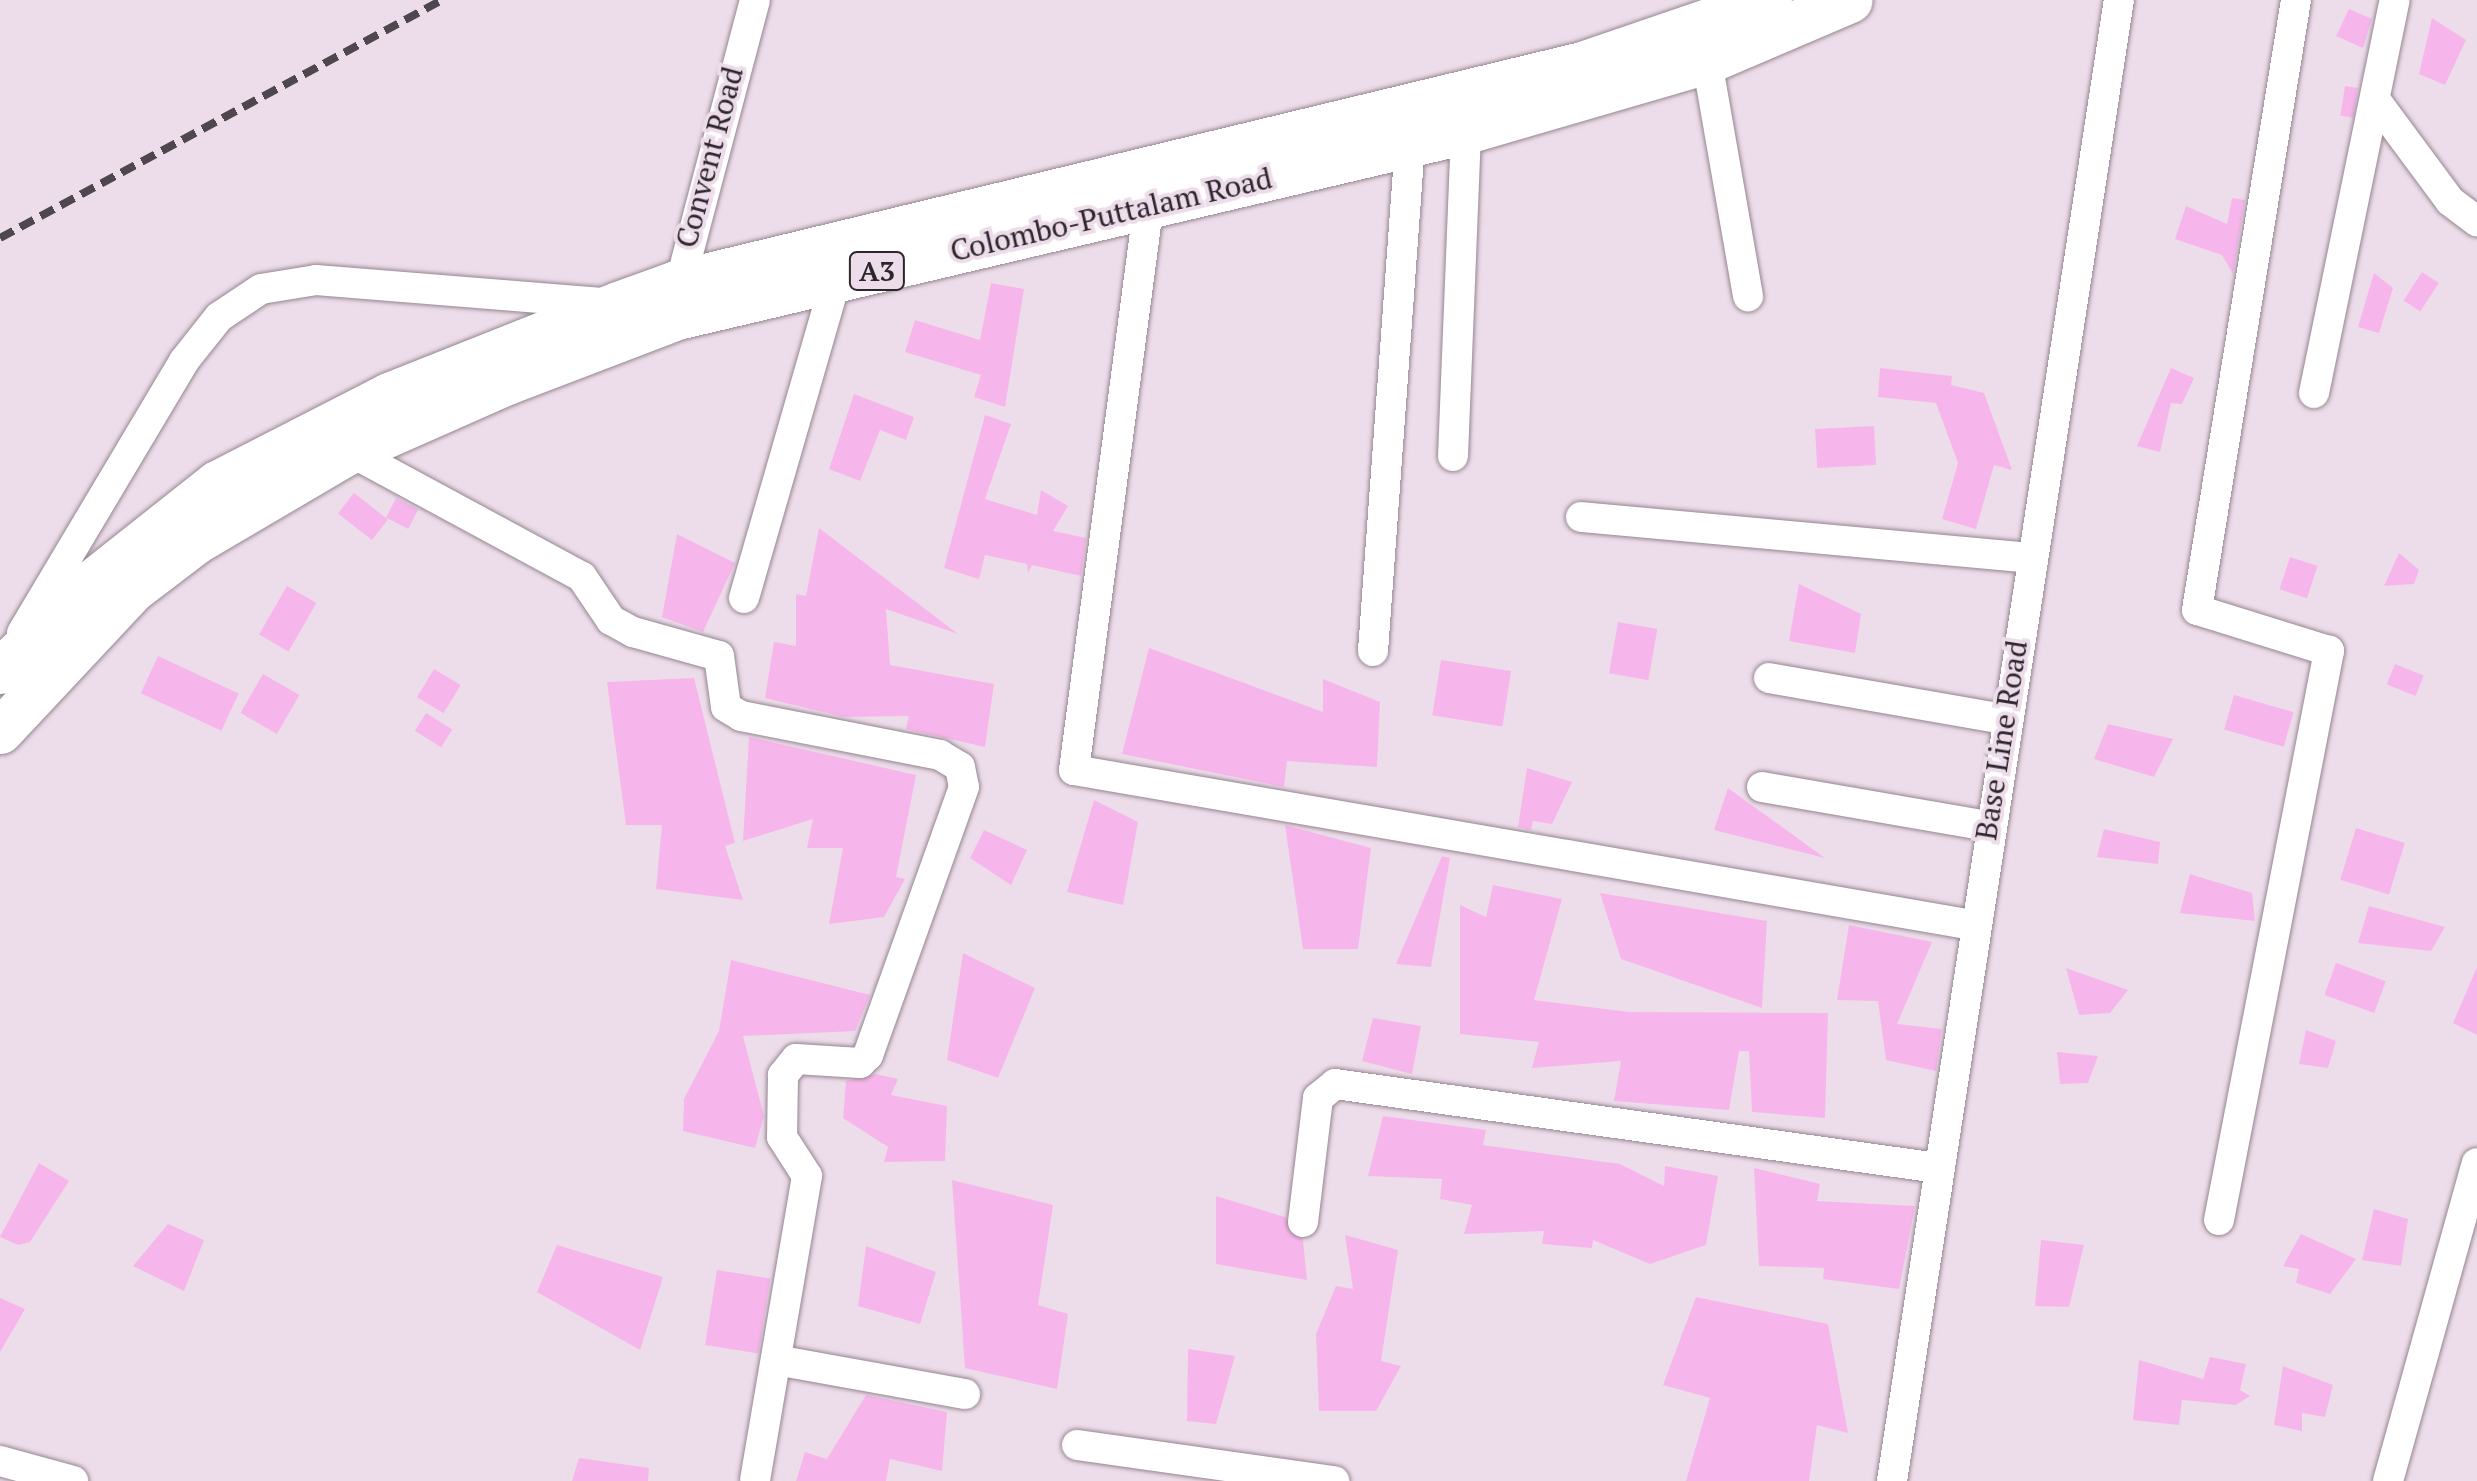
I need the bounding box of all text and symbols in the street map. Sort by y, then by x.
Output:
street label: Convent Road [668,63,750,251]
street label: Colombo-Puttalam Road [947,159,1275,269]
road number: A3 [847,248,907,294]
street label: Base Line Road [1967,638,2035,842]

